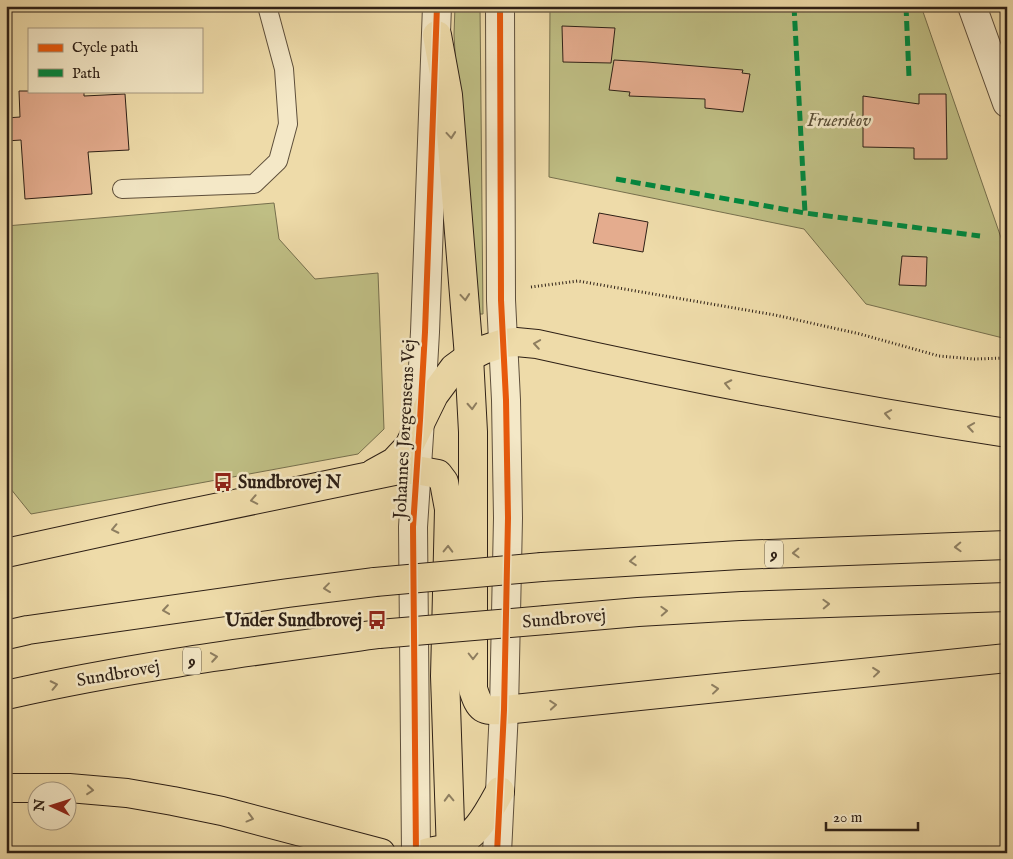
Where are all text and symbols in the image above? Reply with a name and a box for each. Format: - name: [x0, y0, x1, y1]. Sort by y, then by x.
- legend: [28, 28, 202, 92]
- text: Cycle path: [72, 38, 138, 57]
- text: Path: [72, 64, 100, 83]
- park label: Fruerskov: [807, 110, 871, 133]
- one-way arrow: [445, 131, 456, 139]
- one-way arrow: [459, 293, 470, 301]
- street label: Johannes Jørgensens Vej: [389, 339, 422, 522]
- one-way arrow: [533, 340, 541, 350]
- one-way arrow: [724, 379, 732, 390]
- one-way arrow: [466, 402, 477, 410]
- one-way arrow: [883, 409, 892, 419]
- one-way arrow: [967, 423, 976, 433]
- bus stop icon: Sundbrovej N: [212, 471, 234, 493]
- place label: Sundbrovej N: [238, 472, 342, 495]
- one-way arrow: [250, 494, 259, 505]
- one-way arrow: [110, 523, 119, 534]
- road number: 9: [765, 540, 783, 568]
- one-way arrow: [954, 542, 962, 552]
- one-way arrow: [443, 544, 453, 552]
- one-way arrow: [791, 547, 799, 558]
- one-way arrow: [629, 555, 637, 566]
- one-way arrow: [322, 582, 330, 593]
- one-way arrow: [823, 598, 831, 609]
- one-way arrow: [161, 604, 169, 615]
- street label: Sundbrovej: [521, 604, 607, 635]
- one-way arrow: [660, 605, 668, 616]
- bus stop icon: Under Sundbrovej: [366, 609, 388, 631]
- place label: Under Sundbrovej: [224, 610, 362, 633]
- road number: 9: [183, 648, 201, 674]
- one-way arrow: [210, 652, 218, 663]
- one-way arrow: [468, 652, 478, 660]
- street label: Sundbrovej: [75, 656, 162, 693]
- one-way arrow: [872, 667, 880, 678]
- one-way arrow: [50, 680, 58, 691]
- one-way arrow: [711, 684, 719, 695]
- one-way arrow: [549, 700, 557, 711]
- north arrow: [28, 782, 78, 832]
- one-way arrow: [86, 784, 94, 795]
- one-way arrow: [444, 794, 454, 802]
- text: N: [31, 798, 49, 813]
- scale bar: [826, 799, 918, 831]
- text: 20 m: [833, 808, 863, 827]
- one-way arrow: [245, 812, 254, 823]

